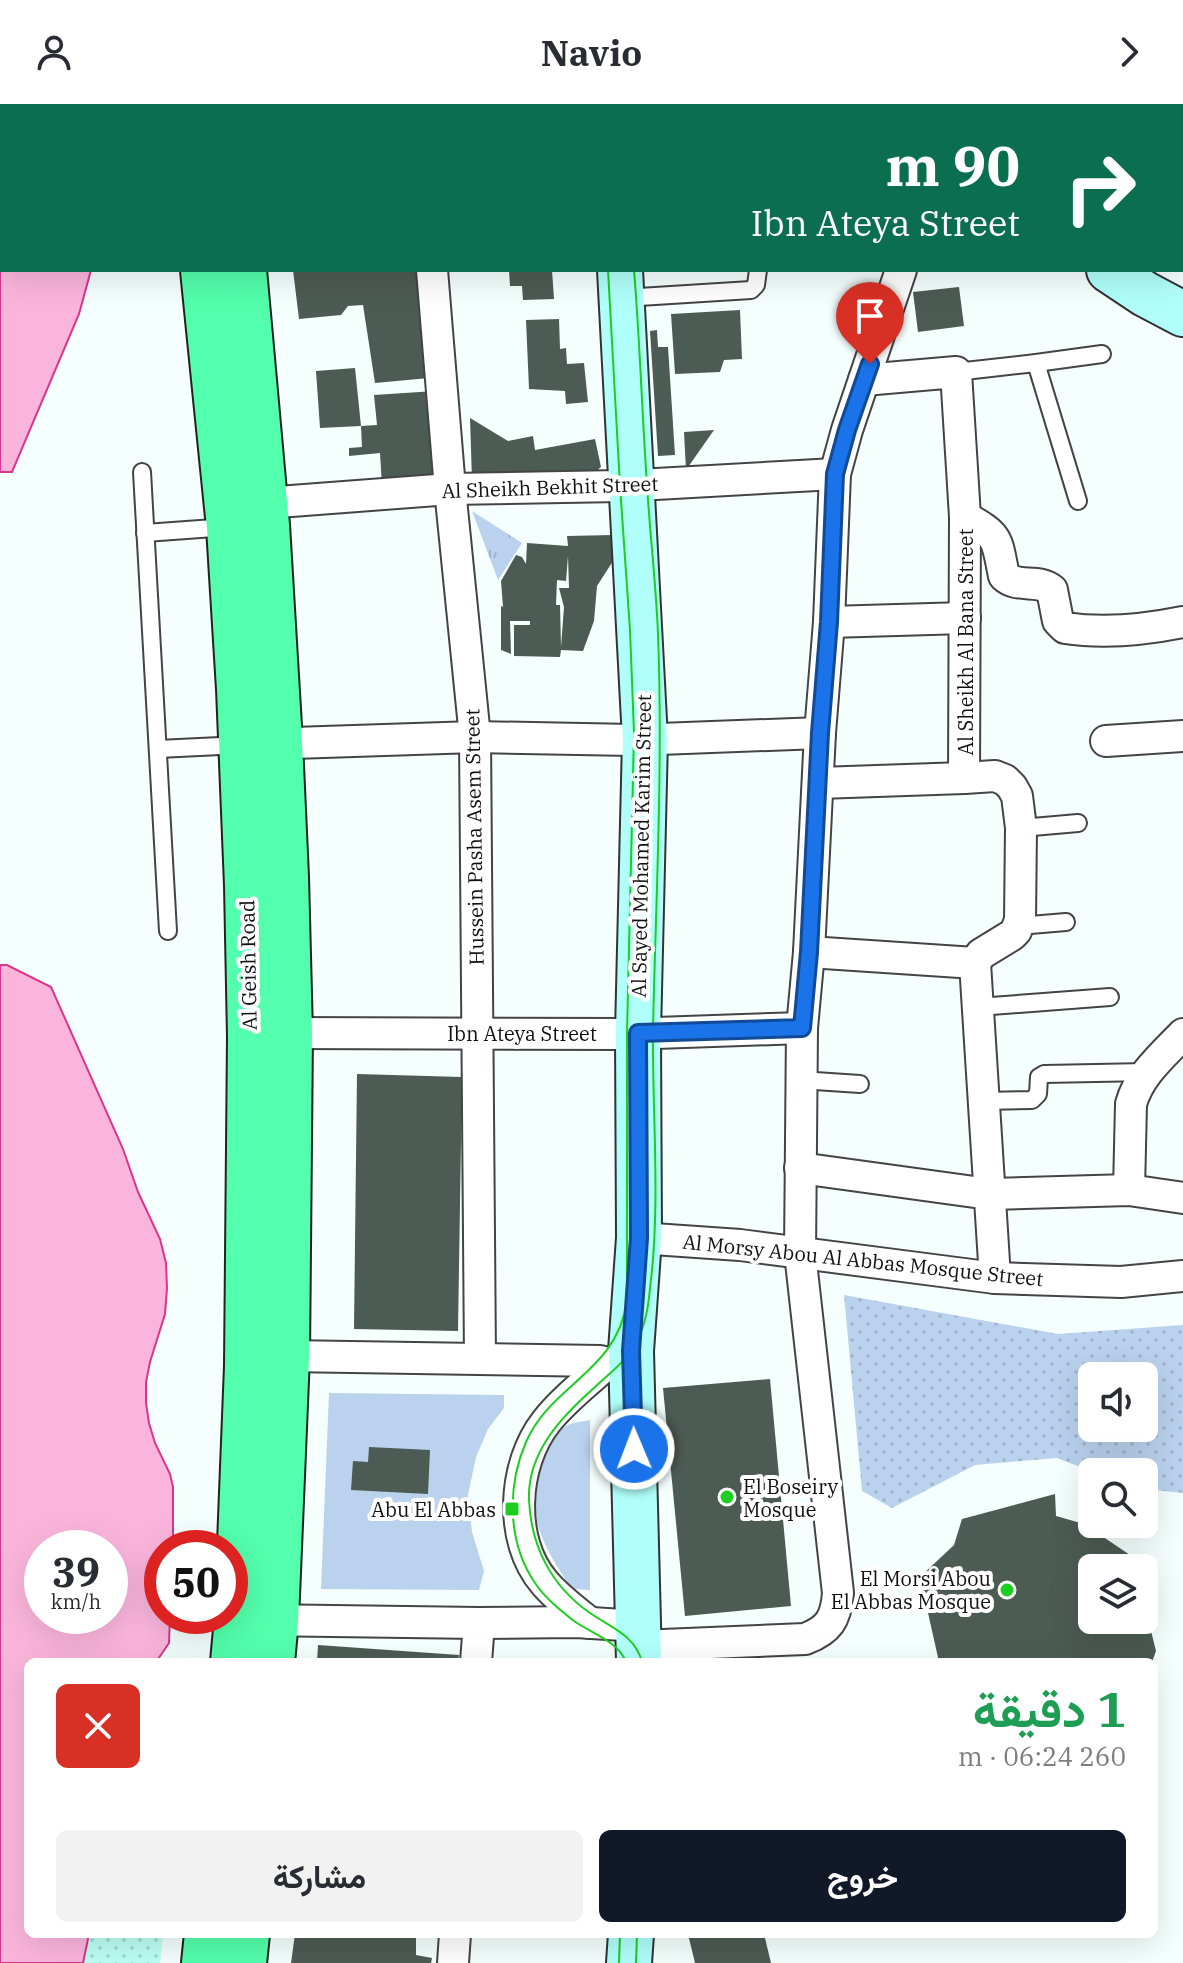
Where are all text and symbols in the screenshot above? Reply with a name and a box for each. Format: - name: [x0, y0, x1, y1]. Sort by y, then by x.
- text: Navio: [541, 29, 642, 76]
- icon: person: [32, 30, 76, 74]
- icon: forward: [1107, 30, 1151, 74]
- text: 90 m: [885, 129, 1020, 201]
- icon: right: [1048, 136, 1152, 240]
- text: Ibn Ateya Street: [751, 199, 1020, 246]
- pin: [836, 282, 904, 364]
- icon: arrive: [848, 294, 892, 338]
- street label: Al Sheikh Bekhit Street: [441, 470, 659, 504]
- street label: Al Sheikh Al Bana Street: [952, 528, 979, 756]
- street label: Al Sayed Mohamed Karim Street: [625, 694, 657, 998]
- street label: Hussein Pasha Asem Street: [458, 708, 490, 966]
- street label: Al Geish Road: [233, 900, 263, 1030]
- street label: Ibn Ateya Street: [447, 1020, 597, 1047]
- street label: Al Morsy Abou Al Abbas Mosque Street: [681, 1228, 1045, 1292]
- map controls: [1078, 1362, 1158, 1634]
- button: sound: [1078, 1362, 1158, 1442]
- position arrow: [592, 1407, 676, 1491]
- button: search: [1078, 1458, 1158, 1538]
- place label: El Boseiry Mosque: [743, 1473, 838, 1523]
- marker: El Boseiry Mosque: [718, 1488, 736, 1506]
- place label: Abu El Abbas: [371, 1496, 496, 1523]
- marker: Abu El Abbas: [503, 1500, 521, 1518]
- speed limit sign: 50: [144, 1530, 248, 1634]
- text: 39: [52, 1546, 100, 1598]
- button: layers: [1078, 1554, 1158, 1634]
- place label: El Morsi Abou El Abbas Mosque: [831, 1565, 991, 1615]
- marker: El Morsi Abou El Abbas Mosque: [998, 1581, 1016, 1599]
- text: km/h: [51, 1588, 101, 1615]
- text: 1 دقيقة: [973, 1678, 1126, 1740]
- button: close: [56, 1684, 140, 1768]
- text: 260 m · 06:24: [958, 1739, 1126, 1773]
- button: مشاركة: [56, 1830, 583, 1922]
- button: خروج: [599, 1830, 1126, 1922]

